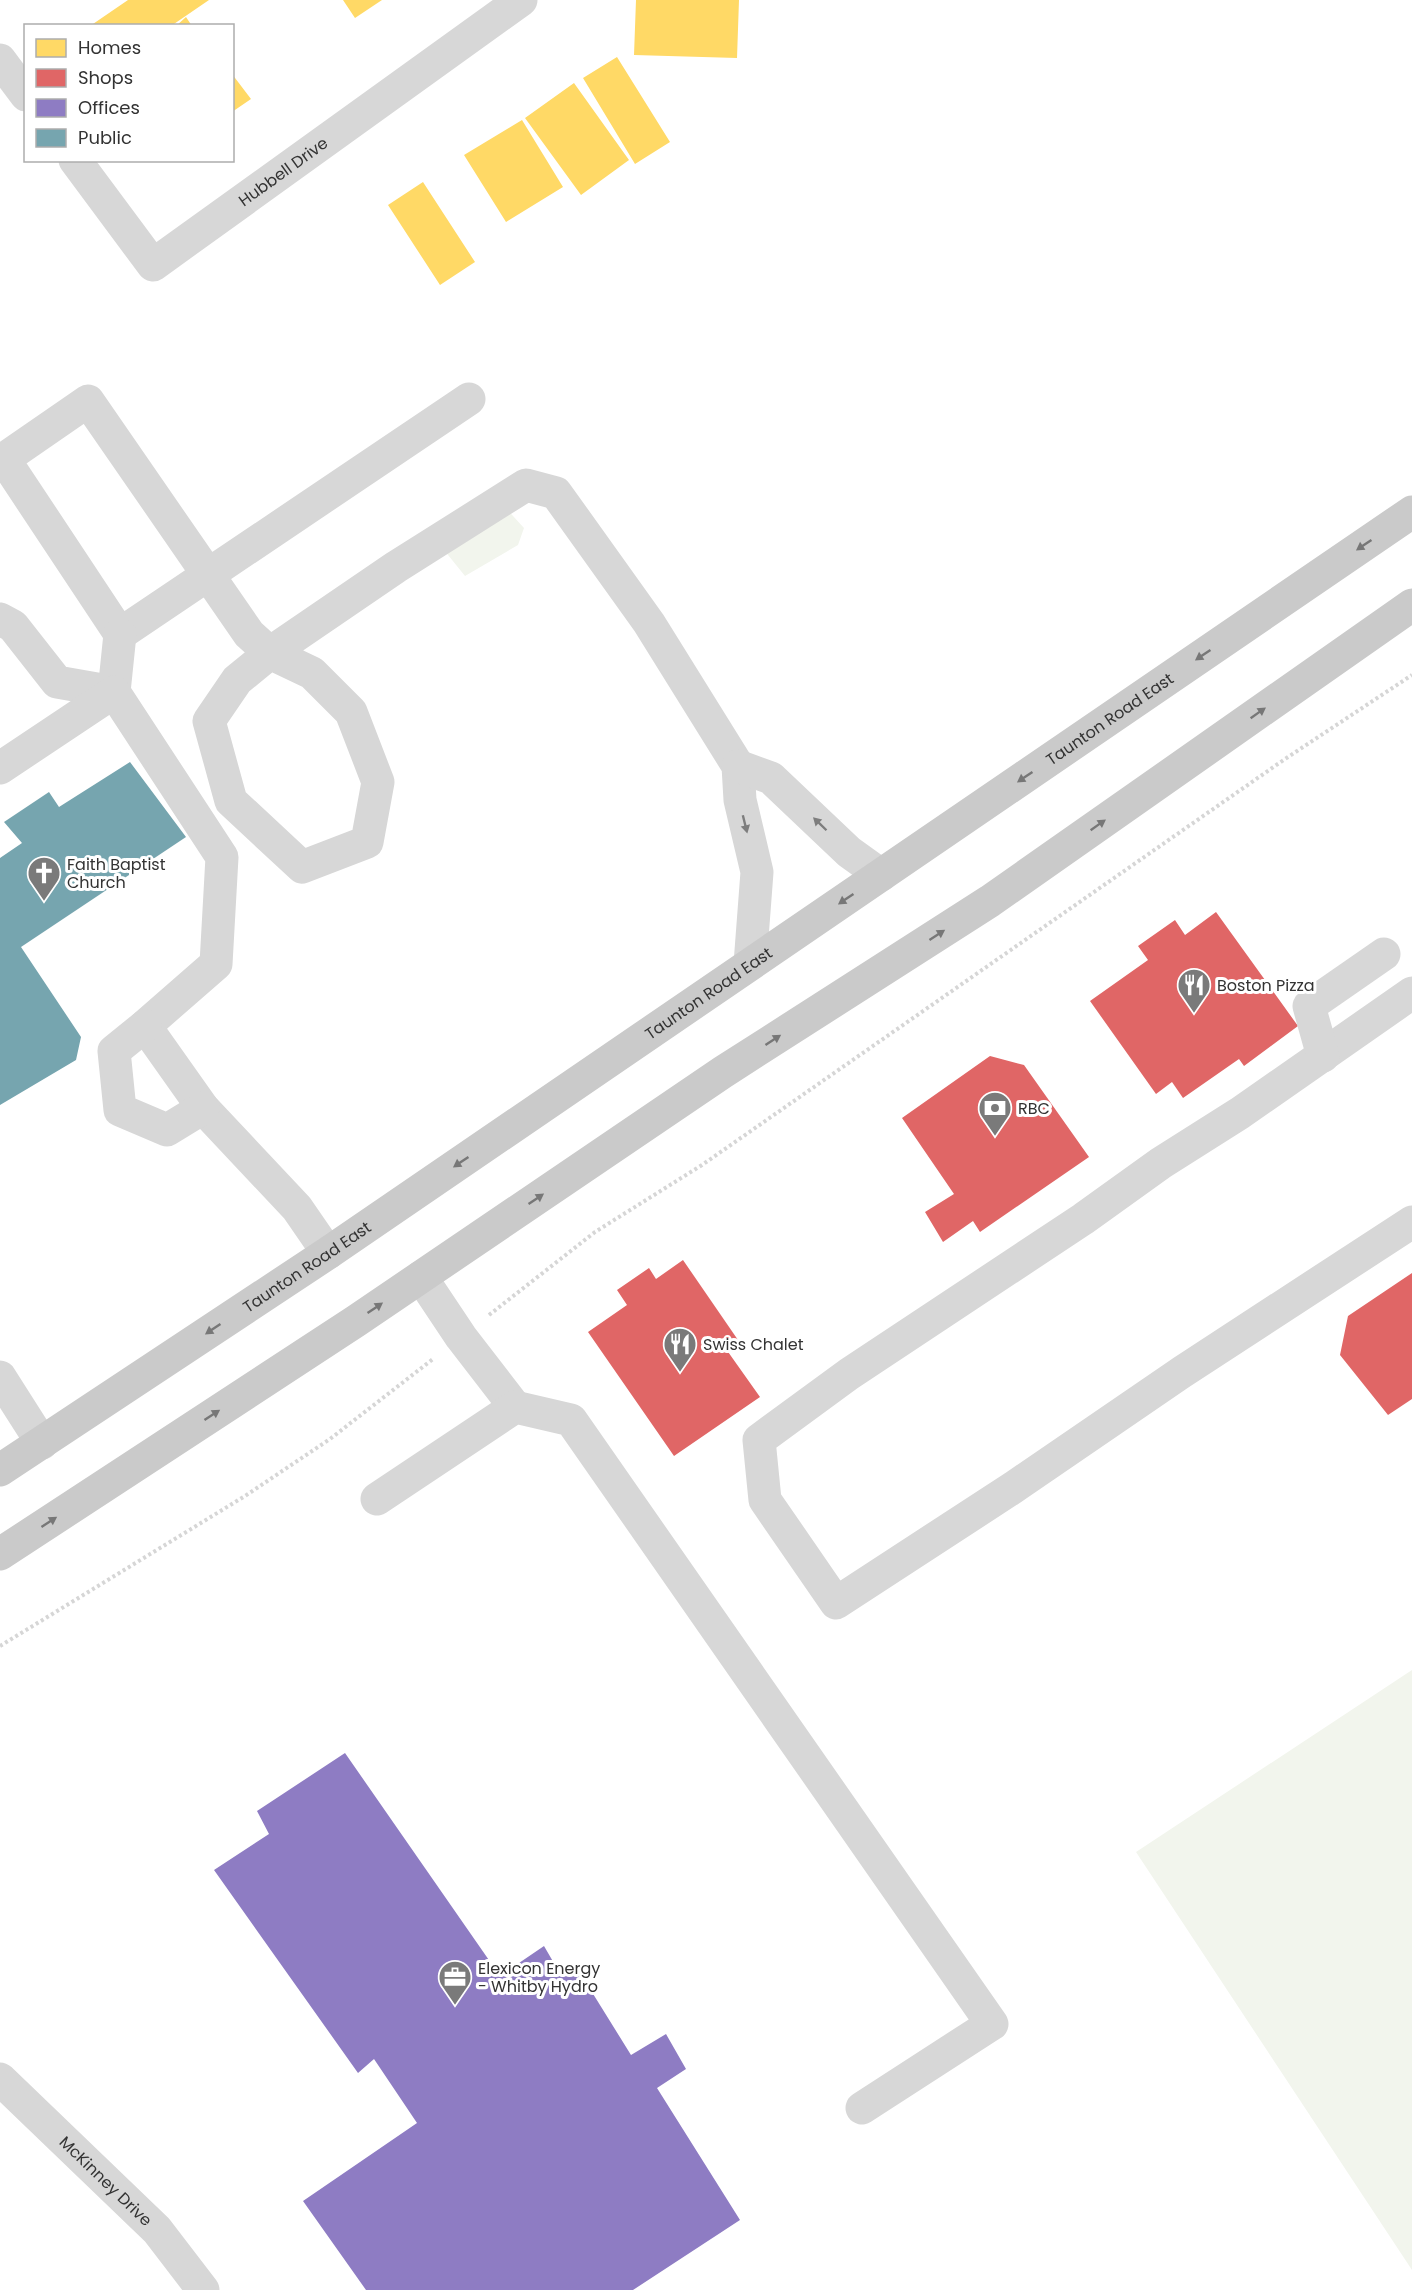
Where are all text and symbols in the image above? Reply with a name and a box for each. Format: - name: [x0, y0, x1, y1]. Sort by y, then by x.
- legend: [24, 24, 234, 162]
- text: Homes: [78, 35, 141, 60]
- text: Shops: [78, 65, 133, 90]
- text: Offices: [78, 95, 140, 120]
- text: Public: [78, 125, 132, 150]
- street label: Hubbell Drive: [234, 131, 332, 211]
- one-way arrow: [1356, 539, 1372, 551]
- one-way arrow: [1195, 649, 1211, 661]
- street label: Taunton Road East: [1041, 667, 1178, 770]
- one-way arrow: [1249, 707, 1265, 719]
- one-way arrow: [1017, 771, 1033, 783]
- one-way arrow: [741, 815, 751, 833]
- one-way arrow: [813, 818, 827, 832]
- one-way arrow: [1090, 820, 1106, 831]
- place label: Faith Baptist Church: [67, 853, 166, 894]
- church icon: Faith Baptist Church: [26, 855, 62, 902]
- one-way arrow: [839, 893, 855, 905]
- one-way arrow: [929, 929, 945, 940]
- street label: Taunton Road East: [640, 941, 777, 1045]
- restaurant icon: Boston Pizza: [1176, 967, 1212, 1014]
- place label: Boston Pizza: [1217, 974, 1315, 997]
- one-way arrow: [764, 1034, 780, 1046]
- bank icon: RBC: [977, 1090, 1013, 1137]
- place label: RBC: [1018, 1097, 1050, 1120]
- one-way arrow: [453, 1156, 469, 1167]
- one-way arrow: [528, 1193, 545, 1204]
- street label: Taunton Road East: [238, 1215, 376, 1318]
- one-way arrow: [367, 1303, 383, 1314]
- one-way arrow: [206, 1323, 222, 1335]
- restaurant icon: Swiss Chalet: [662, 1326, 698, 1373]
- place label: Swiss Chalet: [703, 1333, 804, 1356]
- one-way arrow: [204, 1410, 220, 1421]
- one-way arrow: [41, 1517, 57, 1528]
- place label: Elexicon Energy - Whitby Hydro: [478, 1957, 600, 1998]
- office icon: Elexicon Energy - Whitby Hydro: [437, 1959, 473, 2006]
- street label: McKinney Drive: [54, 2131, 158, 2231]

